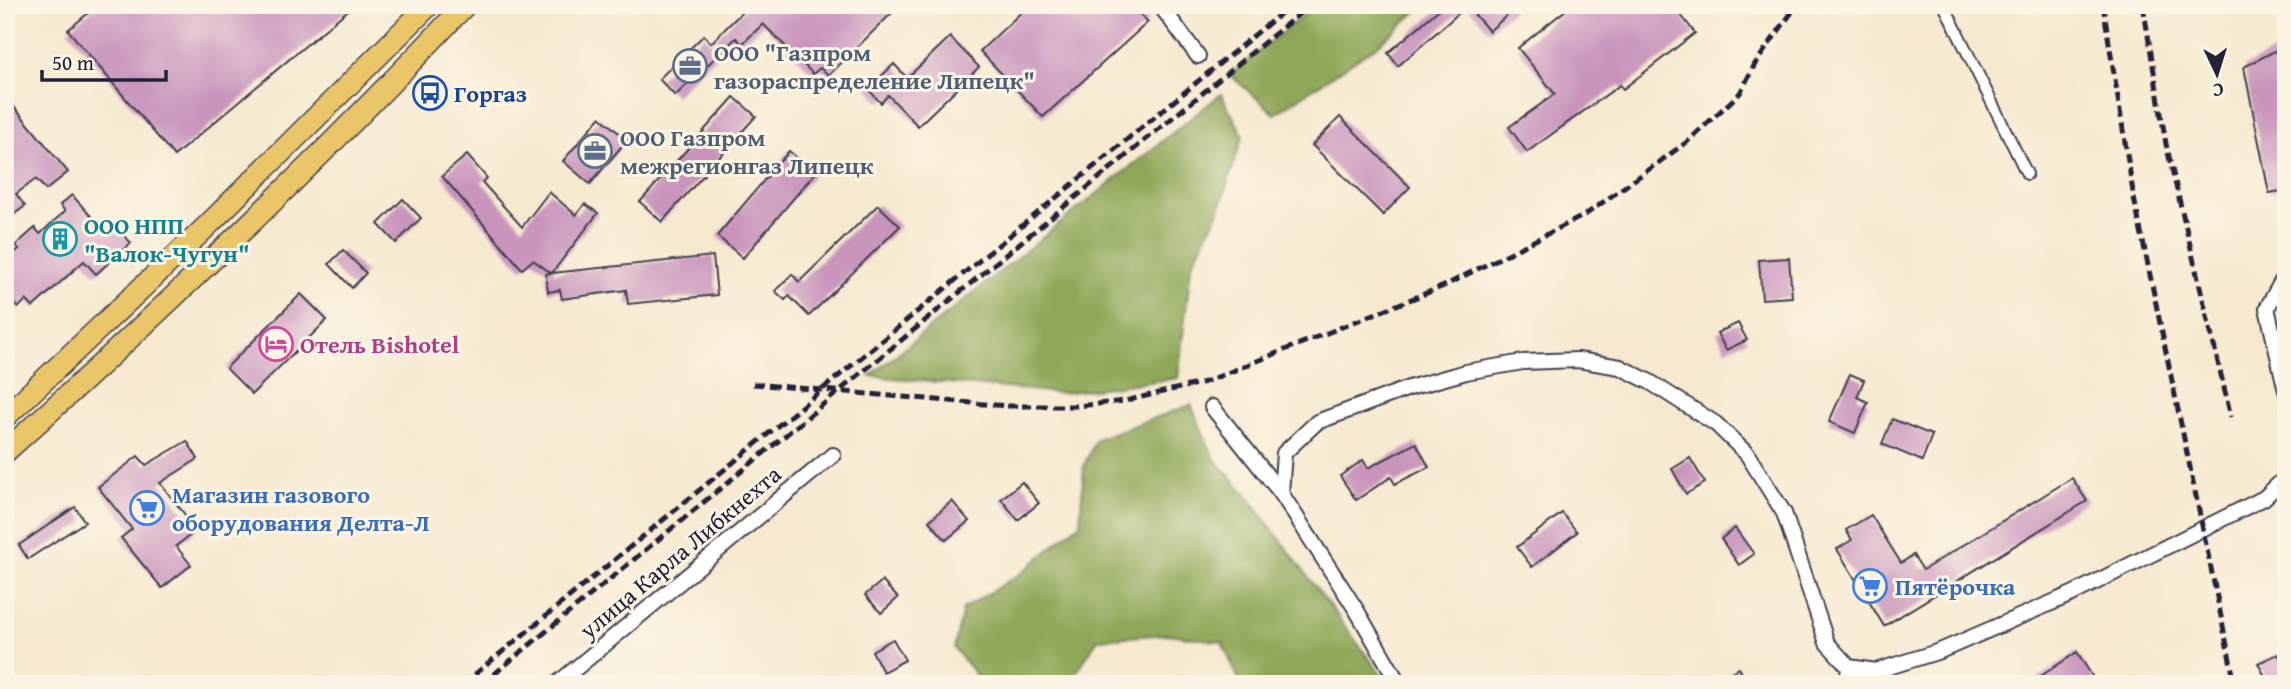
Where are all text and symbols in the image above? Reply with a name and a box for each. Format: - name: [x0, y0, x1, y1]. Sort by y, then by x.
- place label: ООО "Газпром газораспределение Липецк": [714, 35, 1035, 98]
- scale bar: [42, 38, 166, 82]
- north arrow: [2182, 38, 2252, 108]
- text: 50 m: [52, 47, 94, 78]
- office icon: ООО "Газпром газораспределение Липецк": [671, 47, 709, 85]
- bus stop icon: Горгаз: [411, 74, 449, 112]
- place label: Горгаз: [454, 76, 527, 111]
- text: С: [2212, 77, 2225, 105]
- place label: ООО Газпром межрегионгаз Липецк: [620, 120, 874, 183]
- office icon: ООО Газпром межрегионгаз Липецк: [576, 132, 614, 170]
- place label: ООО НПП "Валок-Чугун": [84, 208, 250, 271]
- building icon: ООО НПП "Валок-Чугун": [41, 220, 79, 258]
- hotel icon: Отель Bishotel: [257, 325, 295, 363]
- place label: Отель Bishotel: [300, 327, 460, 362]
- street label: улица Карла Либкнехта: [571, 457, 789, 648]
- place label: Магазин газового оборудования Делта-Л: [172, 477, 430, 540]
- supermarket icon: Магазин газового оборудования Делта-Л: [128, 489, 166, 527]
- supermarket icon: Пятёрочка: [1851, 567, 1889, 605]
- place label: Пятёрочка: [1895, 569, 2016, 604]

